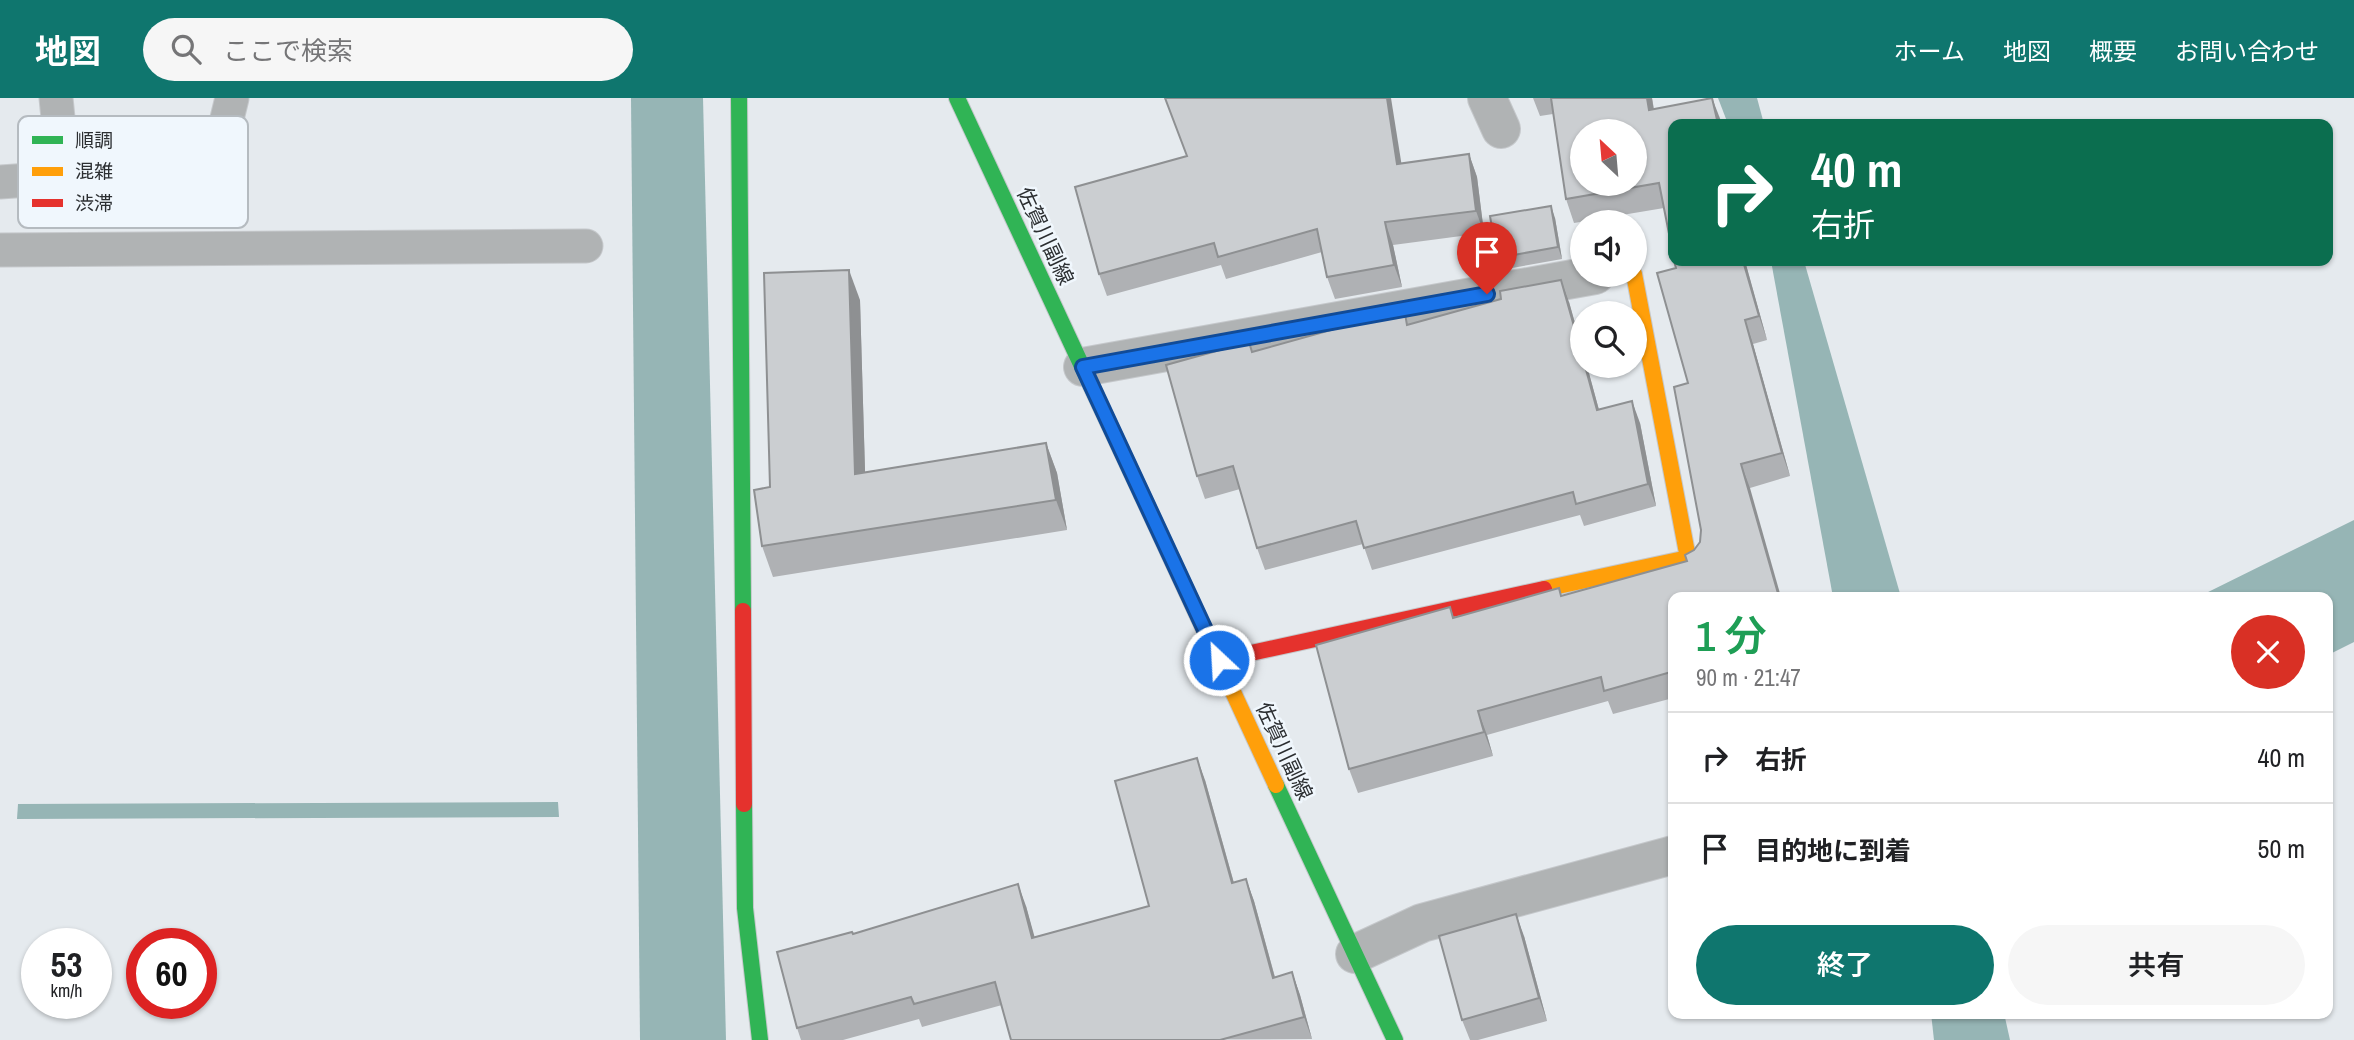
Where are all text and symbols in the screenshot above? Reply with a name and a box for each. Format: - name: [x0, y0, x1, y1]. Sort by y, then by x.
- search box: [143, 18, 633, 81]
- text: 地図: [35, 29, 101, 73]
- icon: search: [167, 30, 205, 68]
- text: ここで検索: [223, 33, 353, 68]
- text: ホーム: [1894, 35, 1965, 67]
- text: 地図: [2003, 35, 2051, 67]
- text: 概要: [2089, 35, 2137, 67]
- text: お問い合わせ: [2175, 35, 2319, 67]
- legend: [18, 116, 248, 228]
- north arrow: [1570, 119, 1647, 196]
- map controls: [1570, 119, 1647, 378]
- text: 順調: [75, 127, 113, 153]
- text: 40 m: [1811, 136, 1903, 202]
- icon: right: [1696, 147, 1787, 238]
- text: 混雑: [75, 158, 113, 184]
- street label: 佐賀川副線: [1010, 182, 1081, 289]
- text: 渋滞: [75, 190, 113, 216]
- text: 右折: [1811, 203, 1875, 246]
- button: sound: [1570, 210, 1647, 287]
- pin: [1457, 222, 1517, 294]
- icon: arrive: [1468, 233, 1506, 271]
- button: search: [1570, 301, 1647, 378]
- text: 1 分: [1696, 608, 1767, 664]
- button: close: [2231, 615, 2305, 689]
- position arrow: [1182, 623, 1256, 697]
- text: 90 m · 21:47: [1696, 662, 1801, 693]
- street label: 佐賀川副線: [1249, 697, 1320, 804]
- icon: right: [1696, 739, 1734, 777]
- text: 40 m: [2258, 740, 2305, 775]
- text: 右折: [1755, 742, 1807, 777]
- icon: arrive: [1696, 830, 1734, 868]
- text: 50 m: [2258, 831, 2305, 866]
- text: 目的地に到着: [1755, 833, 1911, 868]
- button: 終了: [1696, 925, 1994, 1005]
- button: 共有: [2008, 925, 2305, 1005]
- speed limit sign: 60: [126, 928, 217, 1019]
- text: 53: [51, 941, 82, 988]
- text: km/h: [51, 978, 83, 1003]

